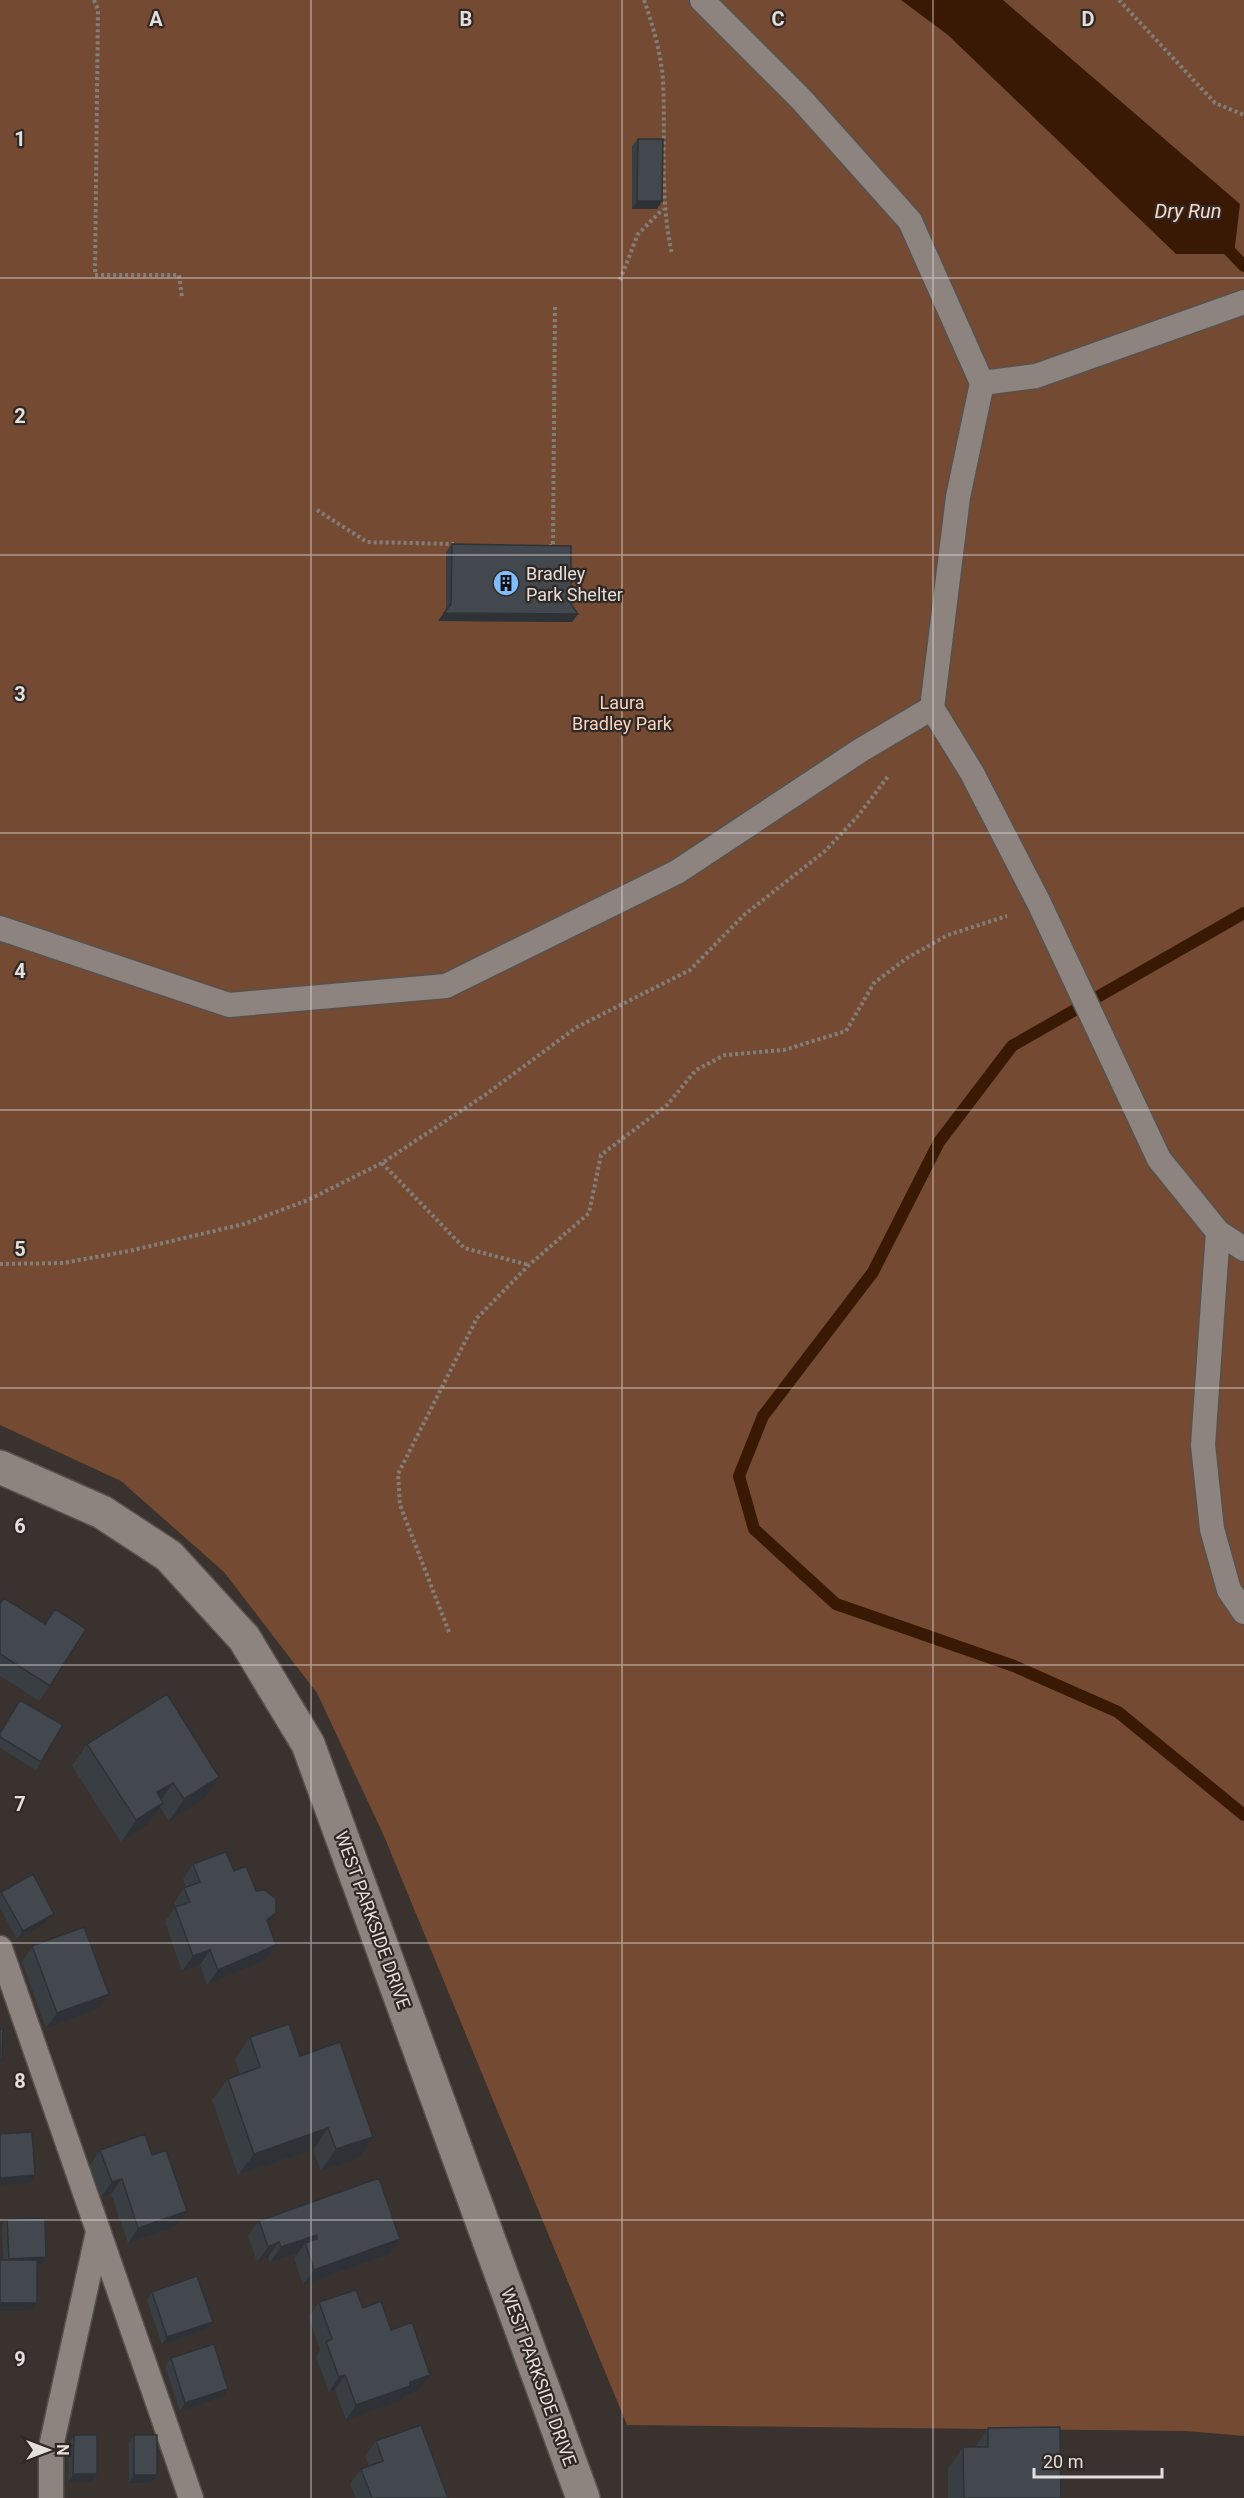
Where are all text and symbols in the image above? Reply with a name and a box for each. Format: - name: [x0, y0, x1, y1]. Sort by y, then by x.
- text: A: [149, 7, 163, 31]
- text: B: [460, 7, 472, 31]
- text: C: [771, 7, 785, 31]
- text: D: [1082, 7, 1095, 31]
- text: 1: [14, 127, 26, 151]
- water label: Dry Run: [1155, 199, 1221, 223]
- text: 2: [14, 404, 26, 428]
- place label: Bradley Park Shelter: [526, 563, 623, 605]
- building icon: Bradley Park Shelter: [491, 568, 521, 598]
- text: 3: [14, 682, 26, 706]
- park label: Laura Bradley Park: [572, 692, 673, 734]
- text: 4: [14, 959, 26, 983]
- text: 5: [14, 1237, 26, 1261]
- text: 6: [14, 1514, 26, 1538]
- text: 7: [14, 1792, 26, 1816]
- street label: WEST PARKSIDE DRIVE: [331, 1828, 415, 2012]
- text: 8: [14, 2069, 26, 2093]
- street label: WEST PARKSIDE DRIVE: [497, 2285, 581, 2469]
- text: 9: [14, 2347, 26, 2371]
- north arrow: [18, 2420, 78, 2480]
- scale bar: [1034, 2441, 1162, 2479]
- text: N: [53, 2444, 72, 2456]
- text: 20 m: [1043, 2451, 1083, 2472]

